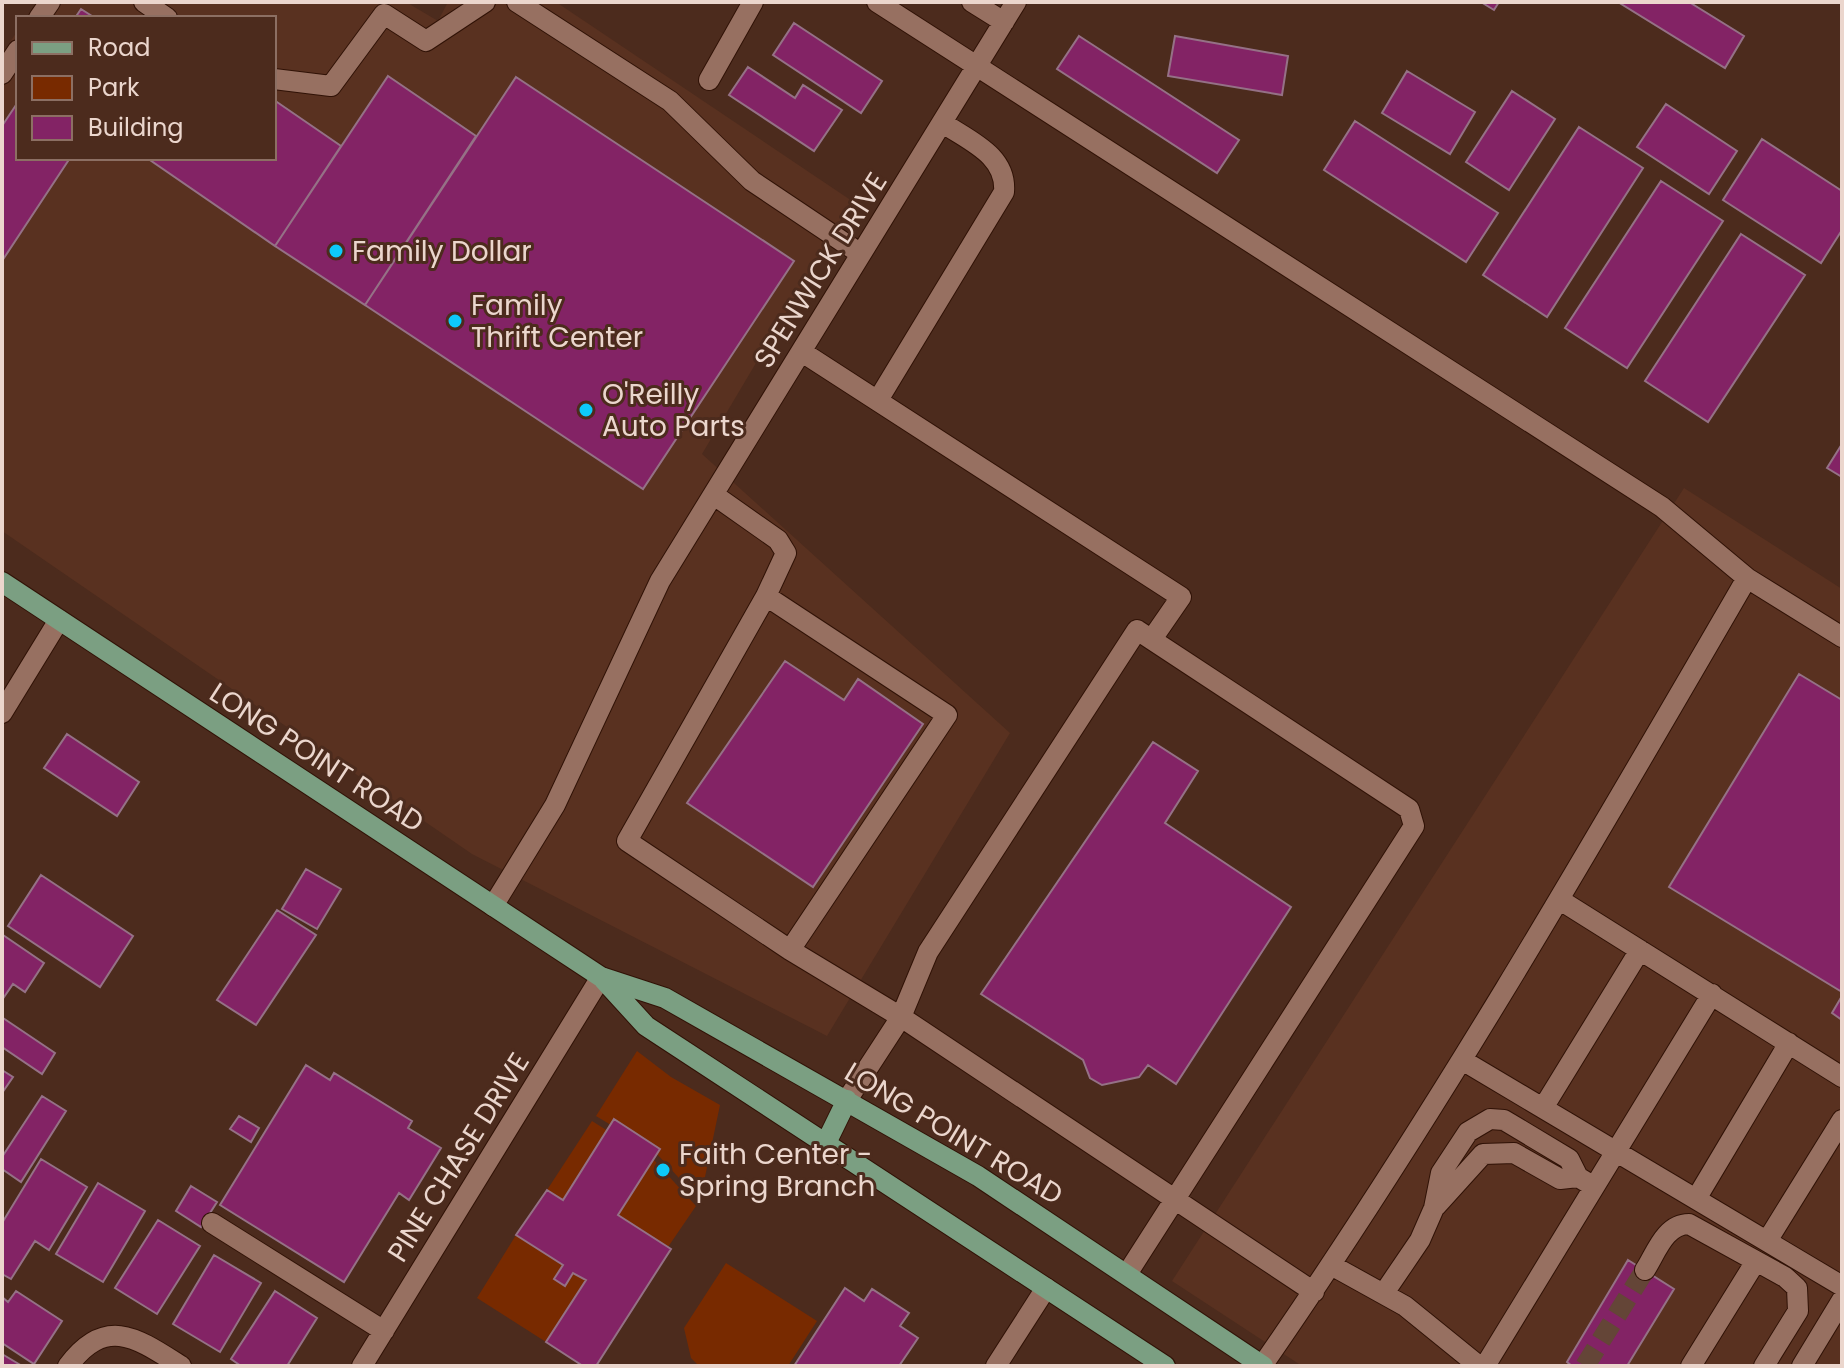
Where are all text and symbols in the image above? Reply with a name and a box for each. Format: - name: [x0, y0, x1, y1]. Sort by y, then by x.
- legend: [16, 16, 276, 160]
- text: Road: [88, 31, 150, 64]
- text: Park: [88, 71, 140, 104]
- text: Building: [88, 111, 184, 144]
- street label: SPENWICK DRIVE: [745, 165, 896, 375]
- place label: Family Dollar: [352, 232, 532, 271]
- marker: Family Dollar: [327, 242, 345, 260]
- place label: Family Thrift Center: [471, 286, 643, 357]
- marker: Family Thrift Center: [446, 312, 464, 330]
- place label: O'Reilly Auto Parts: [602, 375, 745, 446]
- marker: O'Reilly Auto Parts: [577, 401, 595, 419]
- street label: LONG POINT ROAD: [202, 673, 431, 841]
- street label: PINE CHASE DRIVE: [378, 1045, 538, 1269]
- street label: LONG POINT ROAD: [837, 1053, 1070, 1214]
- place label: Faith Center - Spring Branch: [679, 1135, 875, 1206]
- marker: Faith Center - Spring Branch: [654, 1161, 672, 1179]

